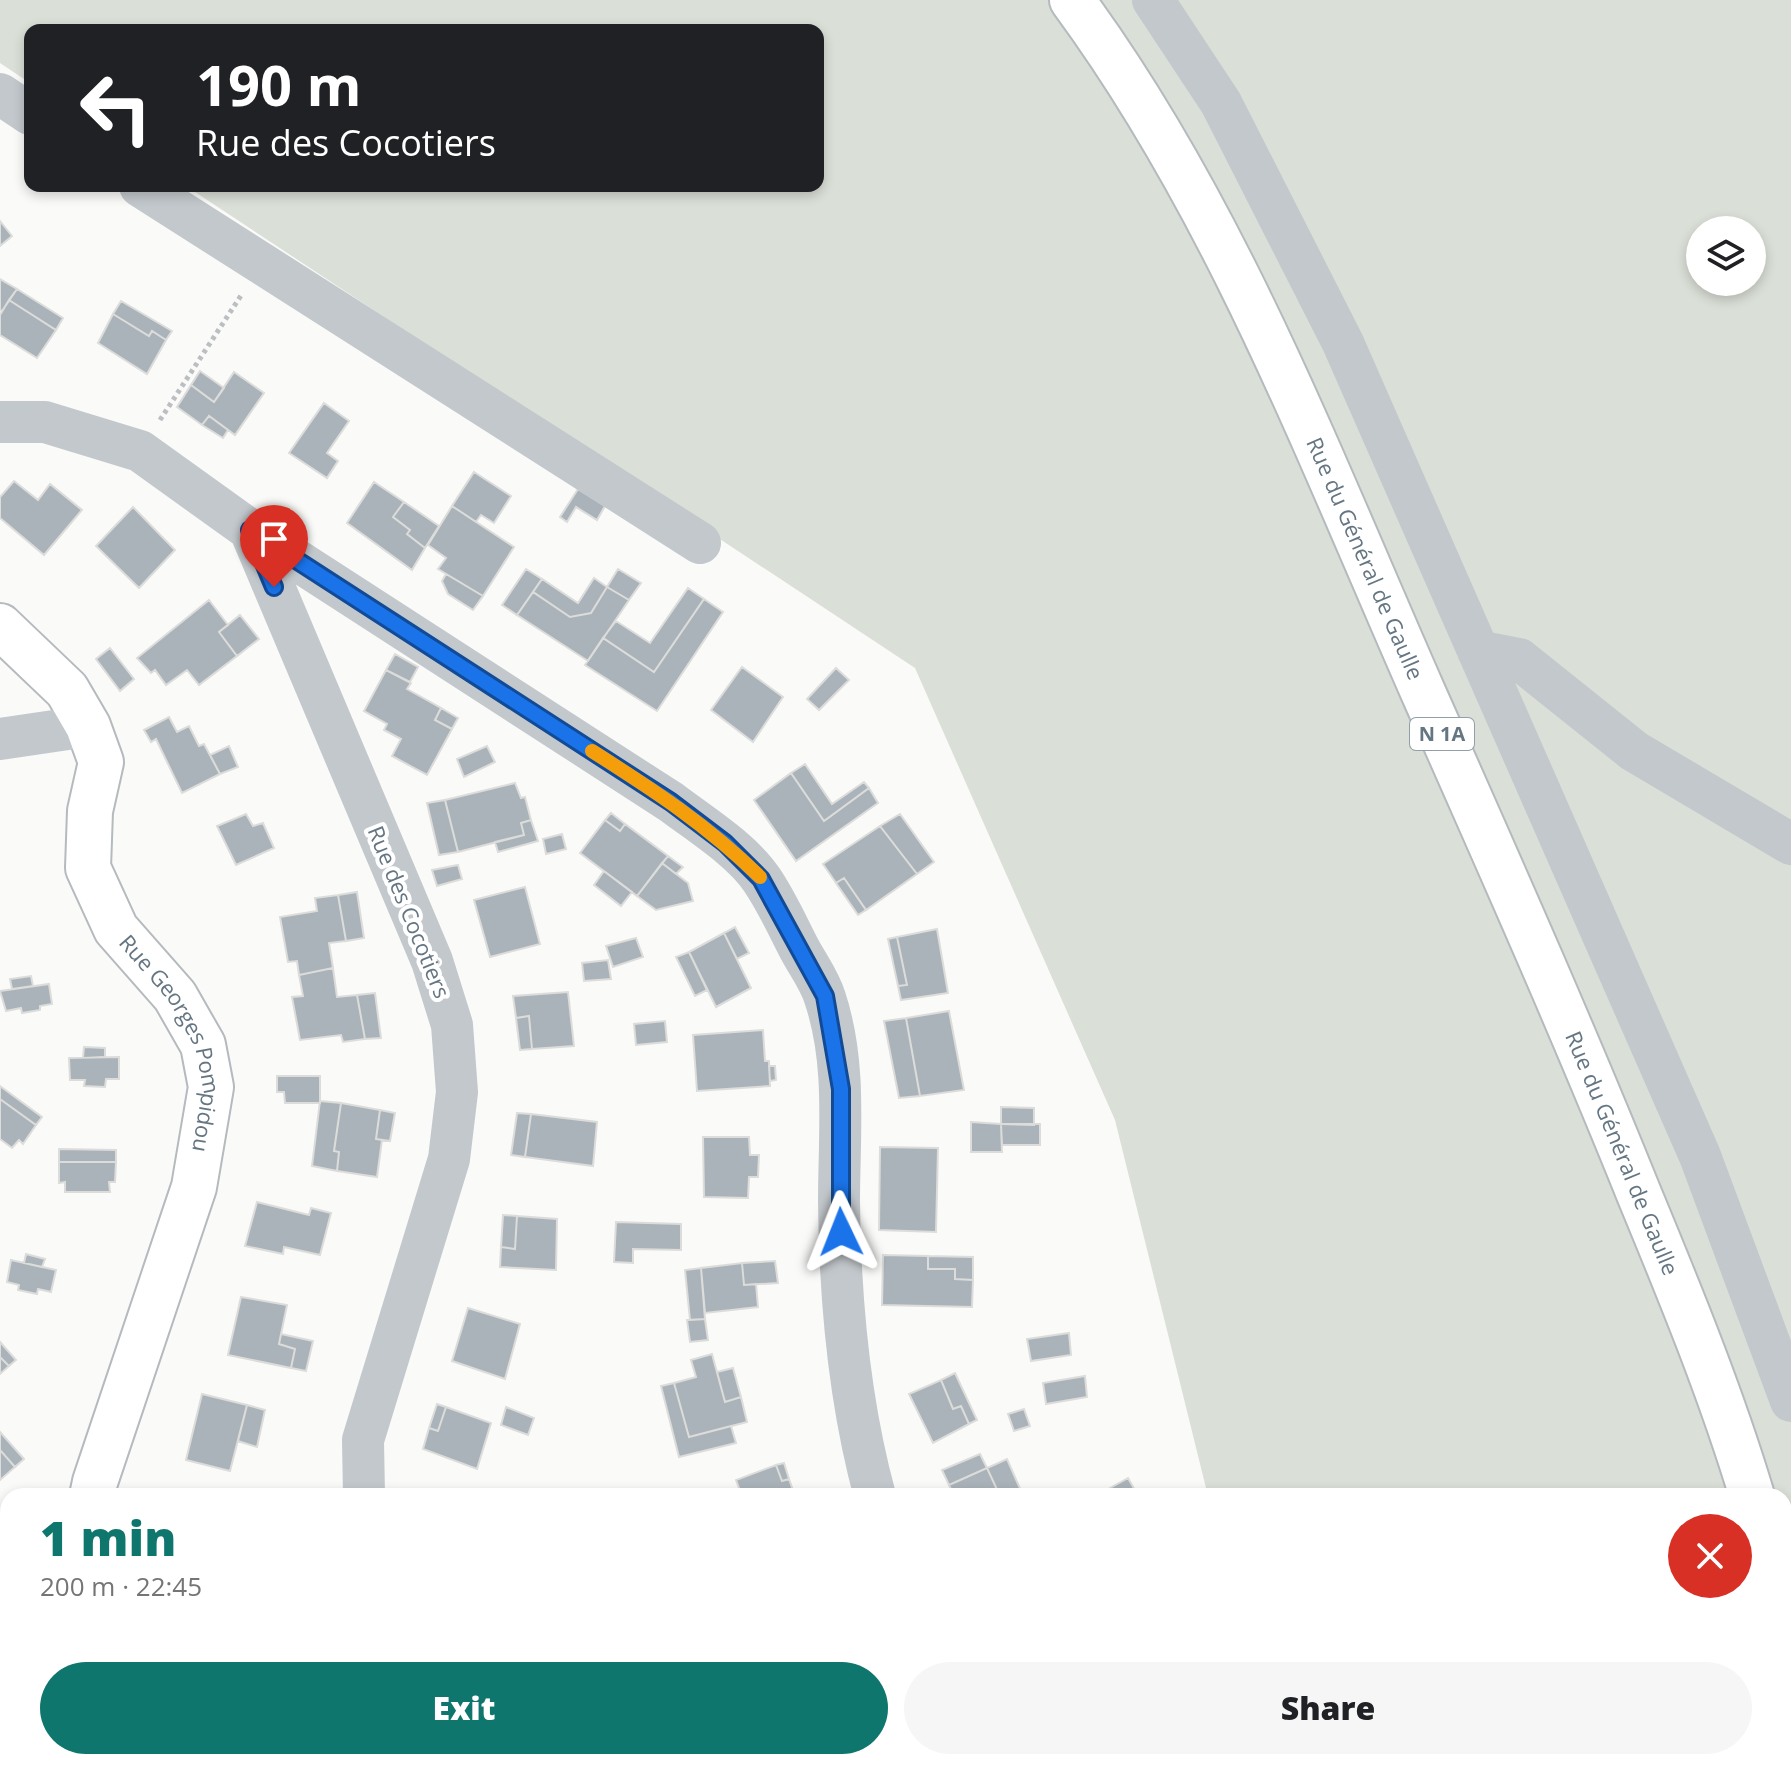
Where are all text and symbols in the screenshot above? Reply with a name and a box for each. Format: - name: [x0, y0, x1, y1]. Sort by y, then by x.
- text: 190 m: [196, 46, 362, 122]
- icon: left: [64, 56, 168, 160]
- text: Rue des Cocotiers: [196, 118, 496, 167]
- map controls: [1686, 216, 1766, 296]
- button: layers: [1686, 216, 1766, 296]
- street label: Rue du Général de Gaulle: [1300, 432, 1432, 684]
- pin: [240, 505, 308, 587]
- icon: arrive: [252, 517, 296, 561]
- road number: N 1A: [1410, 718, 1474, 750]
- street label: Rue des Cocotiers: [362, 821, 458, 1002]
- street label: Rue Georges Pompidou: [113, 927, 228, 1154]
- street label: Rue du Général de Gaulle: [1559, 1026, 1687, 1279]
- position arrow: [799, 1190, 883, 1274]
- text: 1 min: [40, 1505, 176, 1570]
- button: close: [1668, 1514, 1752, 1598]
- text: 200 m · 22:45: [40, 1568, 202, 1604]
- button: Exit: [40, 1662, 888, 1754]
- button: Share: [904, 1662, 1752, 1754]

